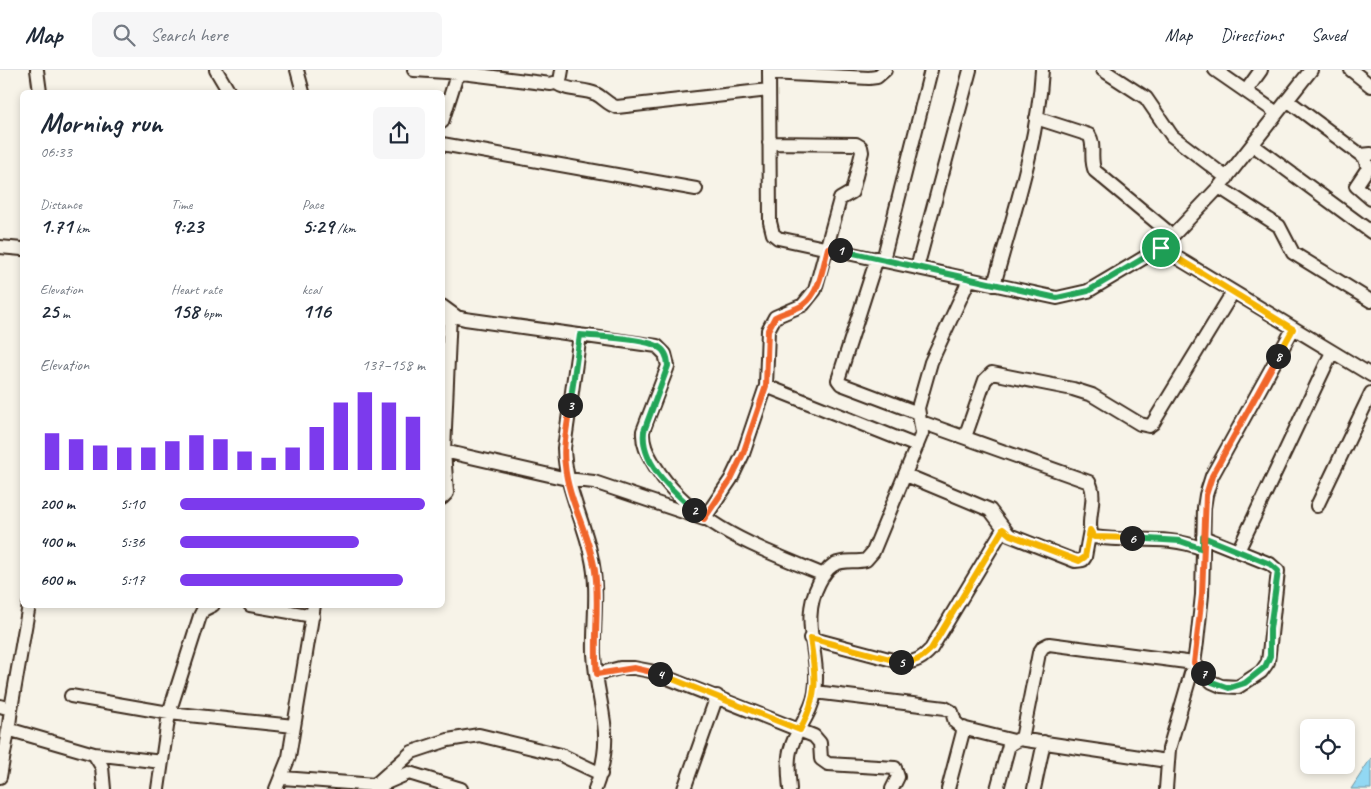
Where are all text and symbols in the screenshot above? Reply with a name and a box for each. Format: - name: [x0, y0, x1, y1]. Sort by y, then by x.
- search box: [92, 12, 442, 57]
- text: Map: [25, 20, 62, 50]
- icon: search: [110, 21, 138, 49]
- text: Search here: [150, 23, 228, 47]
- text: Map: [1165, 24, 1192, 46]
- text: Directions: [1220, 24, 1283, 46]
- text: Saved: [1311, 24, 1346, 46]
- text: Morning run: [40, 105, 162, 140]
- button: share: [373, 107, 425, 159]
- text: 06:33: [40, 142, 72, 162]
- text: Distance: [40, 196, 82, 213]
- text: Time: [171, 196, 192, 213]
- text: Pace: [302, 196, 324, 213]
- text: 1.71: [40, 213, 72, 239]
- text: 9:23: [171, 213, 203, 239]
- text: 5:29: [302, 213, 334, 239]
- text: km: [72, 220, 90, 237]
- text: /km: [334, 220, 356, 237]
- pin: [1140, 227, 1182, 269]
- icon: arrive: [1147, 234, 1175, 262]
- pin: 1: [828, 238, 852, 262]
- text: 1: [837, 242, 844, 259]
- text: Elevation: [40, 281, 83, 298]
- text: Heart rate: [171, 281, 222, 298]
- text: kcal: [302, 281, 321, 298]
- text: 25: [40, 298, 59, 324]
- text: 158: [171, 298, 199, 324]
- text: 116: [302, 298, 331, 324]
- text: m: [59, 305, 70, 322]
- text: bpm: [199, 305, 222, 322]
- pin: 8: [1266, 344, 1290, 368]
- text: 8: [1275, 348, 1282, 365]
- text: Elevation: [40, 355, 89, 375]
- text: 137–158 m: [362, 355, 425, 375]
- pin: 3: [558, 392, 582, 418]
- text: 3: [567, 397, 574, 414]
- text: 200 m: [40, 494, 75, 514]
- text: 5:10: [120, 494, 145, 514]
- pin: 2: [682, 498, 706, 522]
- text: 2: [691, 502, 698, 519]
- pin: 6: [1120, 526, 1144, 550]
- text: 6: [1129, 530, 1136, 547]
- text: 400 m: [40, 532, 75, 552]
- text: 5:36: [120, 532, 145, 552]
- text: 600 m: [40, 570, 75, 590]
- text: 5:17: [120, 570, 145, 590]
- pin: 5: [888, 650, 914, 674]
- text: 5: [898, 654, 905, 671]
- pin: 7: [1190, 660, 1216, 686]
- pin: 4: [648, 662, 672, 686]
- text: 7: [1200, 665, 1207, 682]
- text: 4: [657, 666, 664, 683]
- map controls: [1300, 719, 1355, 774]
- button: locate: [1300, 719, 1355, 774]

